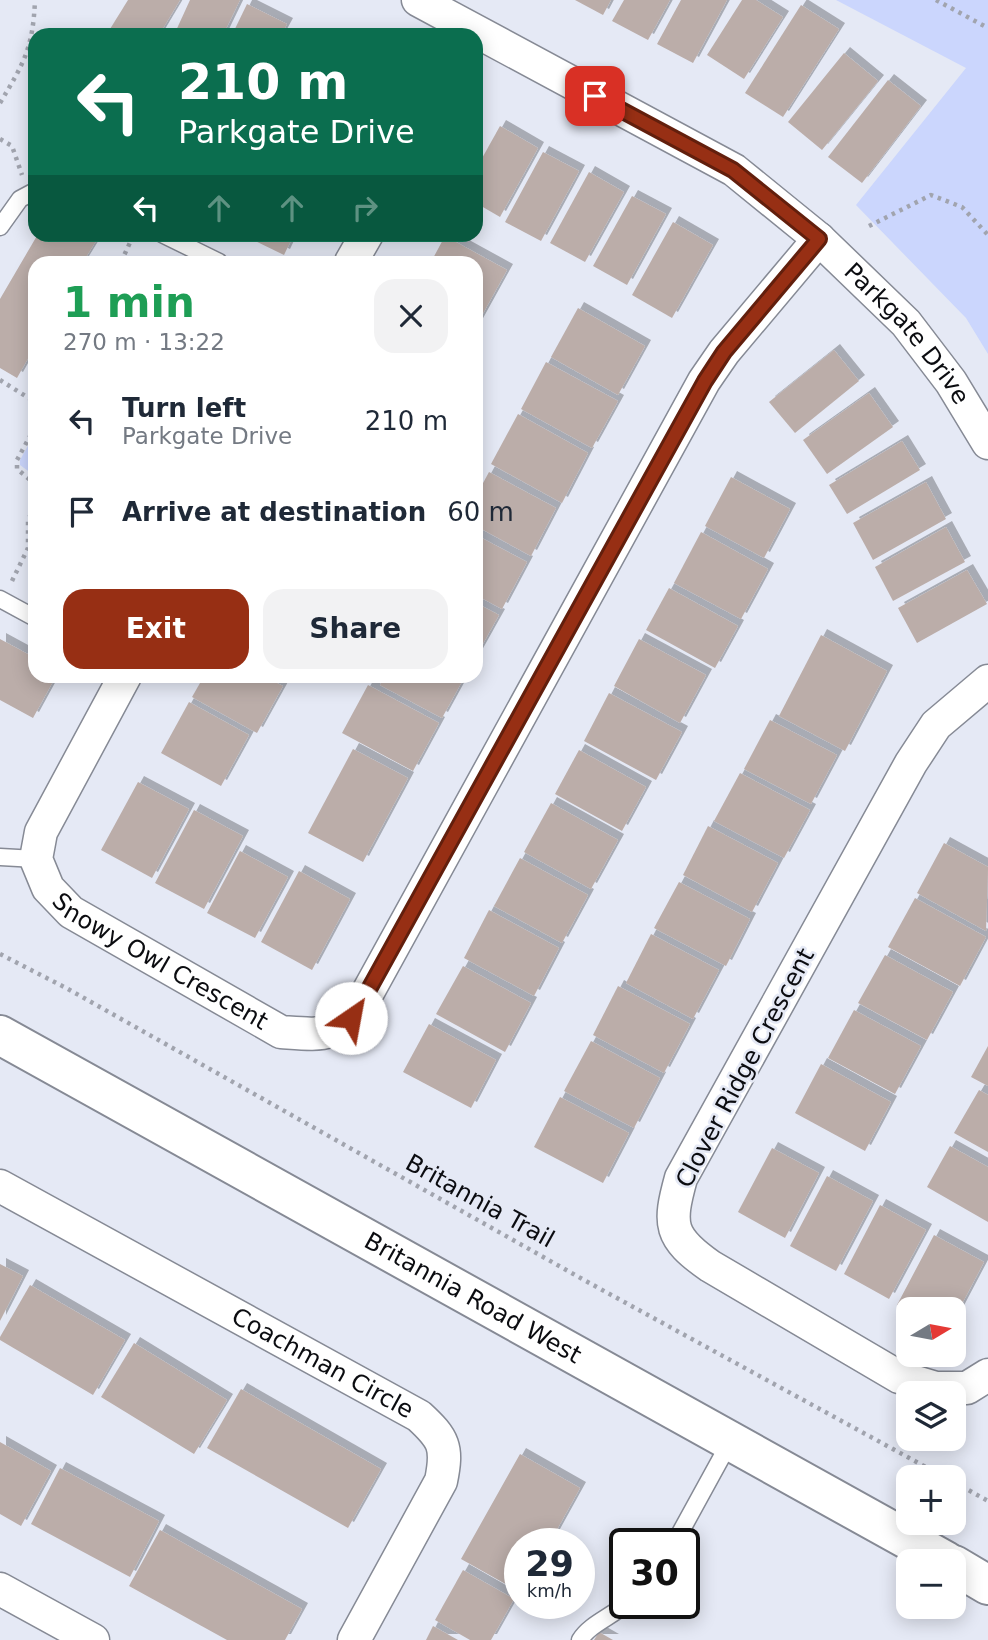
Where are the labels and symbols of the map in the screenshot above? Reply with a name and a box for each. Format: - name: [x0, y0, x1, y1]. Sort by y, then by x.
- pin: [565, 66, 625, 126]
- street label: Parkgate Drive: [839, 257, 975, 409]
- street label: Snowy Owl Crescent: [46, 887, 273, 1036]
- street label: Clover Ridge Crescent: [670, 944, 820, 1192]
- position arrow: [314, 981, 388, 1055]
- street label: Britannia Trail: [401, 1149, 559, 1253]
- street label: Britannia Road West: [360, 1226, 586, 1369]
- north arrow: [896, 1297, 966, 1367]
- street label: Coachman Circle: [227, 1302, 418, 1424]
- speed limit sign: 30: [609, 1528, 700, 1619]

